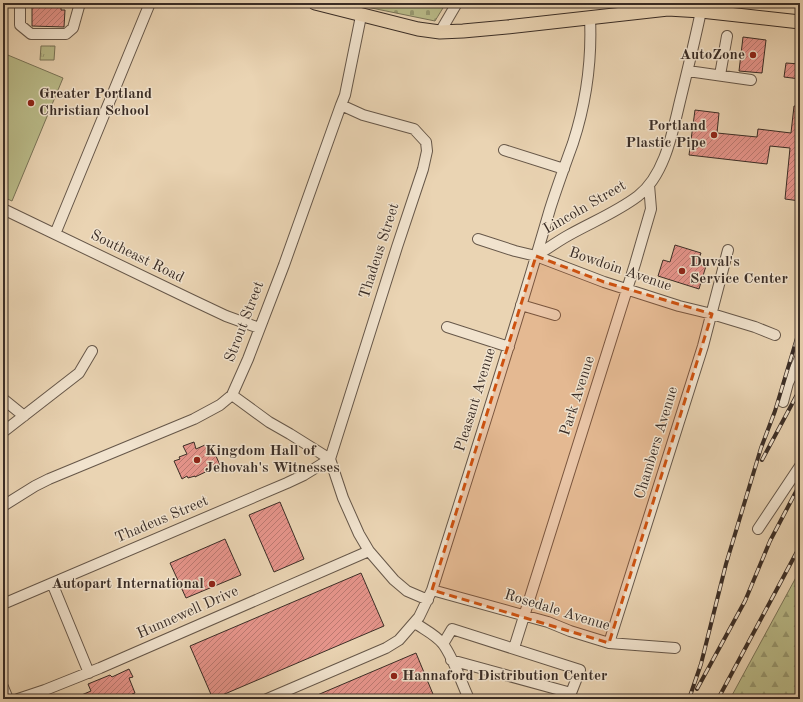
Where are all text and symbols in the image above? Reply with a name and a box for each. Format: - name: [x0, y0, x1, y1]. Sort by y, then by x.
- place label: AutoZone: [680, 48, 745, 63]
- marker: AutoZone: [748, 50, 758, 60]
- place label: Greater Portland Christian School: [39, 87, 152, 119]
- marker: Greater Portland Christian School: [26, 98, 36, 108]
- place label: Portland Plastic Pipe: [625, 119, 706, 151]
- marker: Portland Plastic Pipe: [709, 130, 719, 140]
- street label: Lincoln Street: [541, 178, 629, 238]
- street label: Thadeus Street: [357, 201, 403, 301]
- street label: Southeast Road: [88, 228, 186, 286]
- street label: Bowdoin Avenue: [567, 245, 673, 295]
- place label: Duval's Service Center: [690, 255, 788, 287]
- marker: Duval's Service Center: [677, 266, 687, 276]
- street label: Strout Street: [223, 279, 267, 365]
- street label: Pleasant Avenue: [453, 346, 499, 454]
- street label: Park Avenue: [558, 354, 598, 438]
- street label: Chambers Avenue: [633, 385, 681, 501]
- place label: Kingdom Hall of Jehovah's Witnesses: [205, 444, 340, 476]
- marker: Kingdom Hall of Jehovah's Witnesses: [192, 455, 202, 465]
- street label: Thadeus Street: [113, 494, 211, 546]
- place label: Autopart International: [51, 577, 204, 592]
- marker: Autopart International: [207, 579, 217, 589]
- street label: Hunnewell Drive: [135, 584, 241, 642]
- street label: Rosedale Avenue: [502, 588, 612, 634]
- place label: Hannaford Distribution Center: [402, 669, 608, 684]
- marker: Hannaford Distribution Center: [389, 671, 399, 681]

